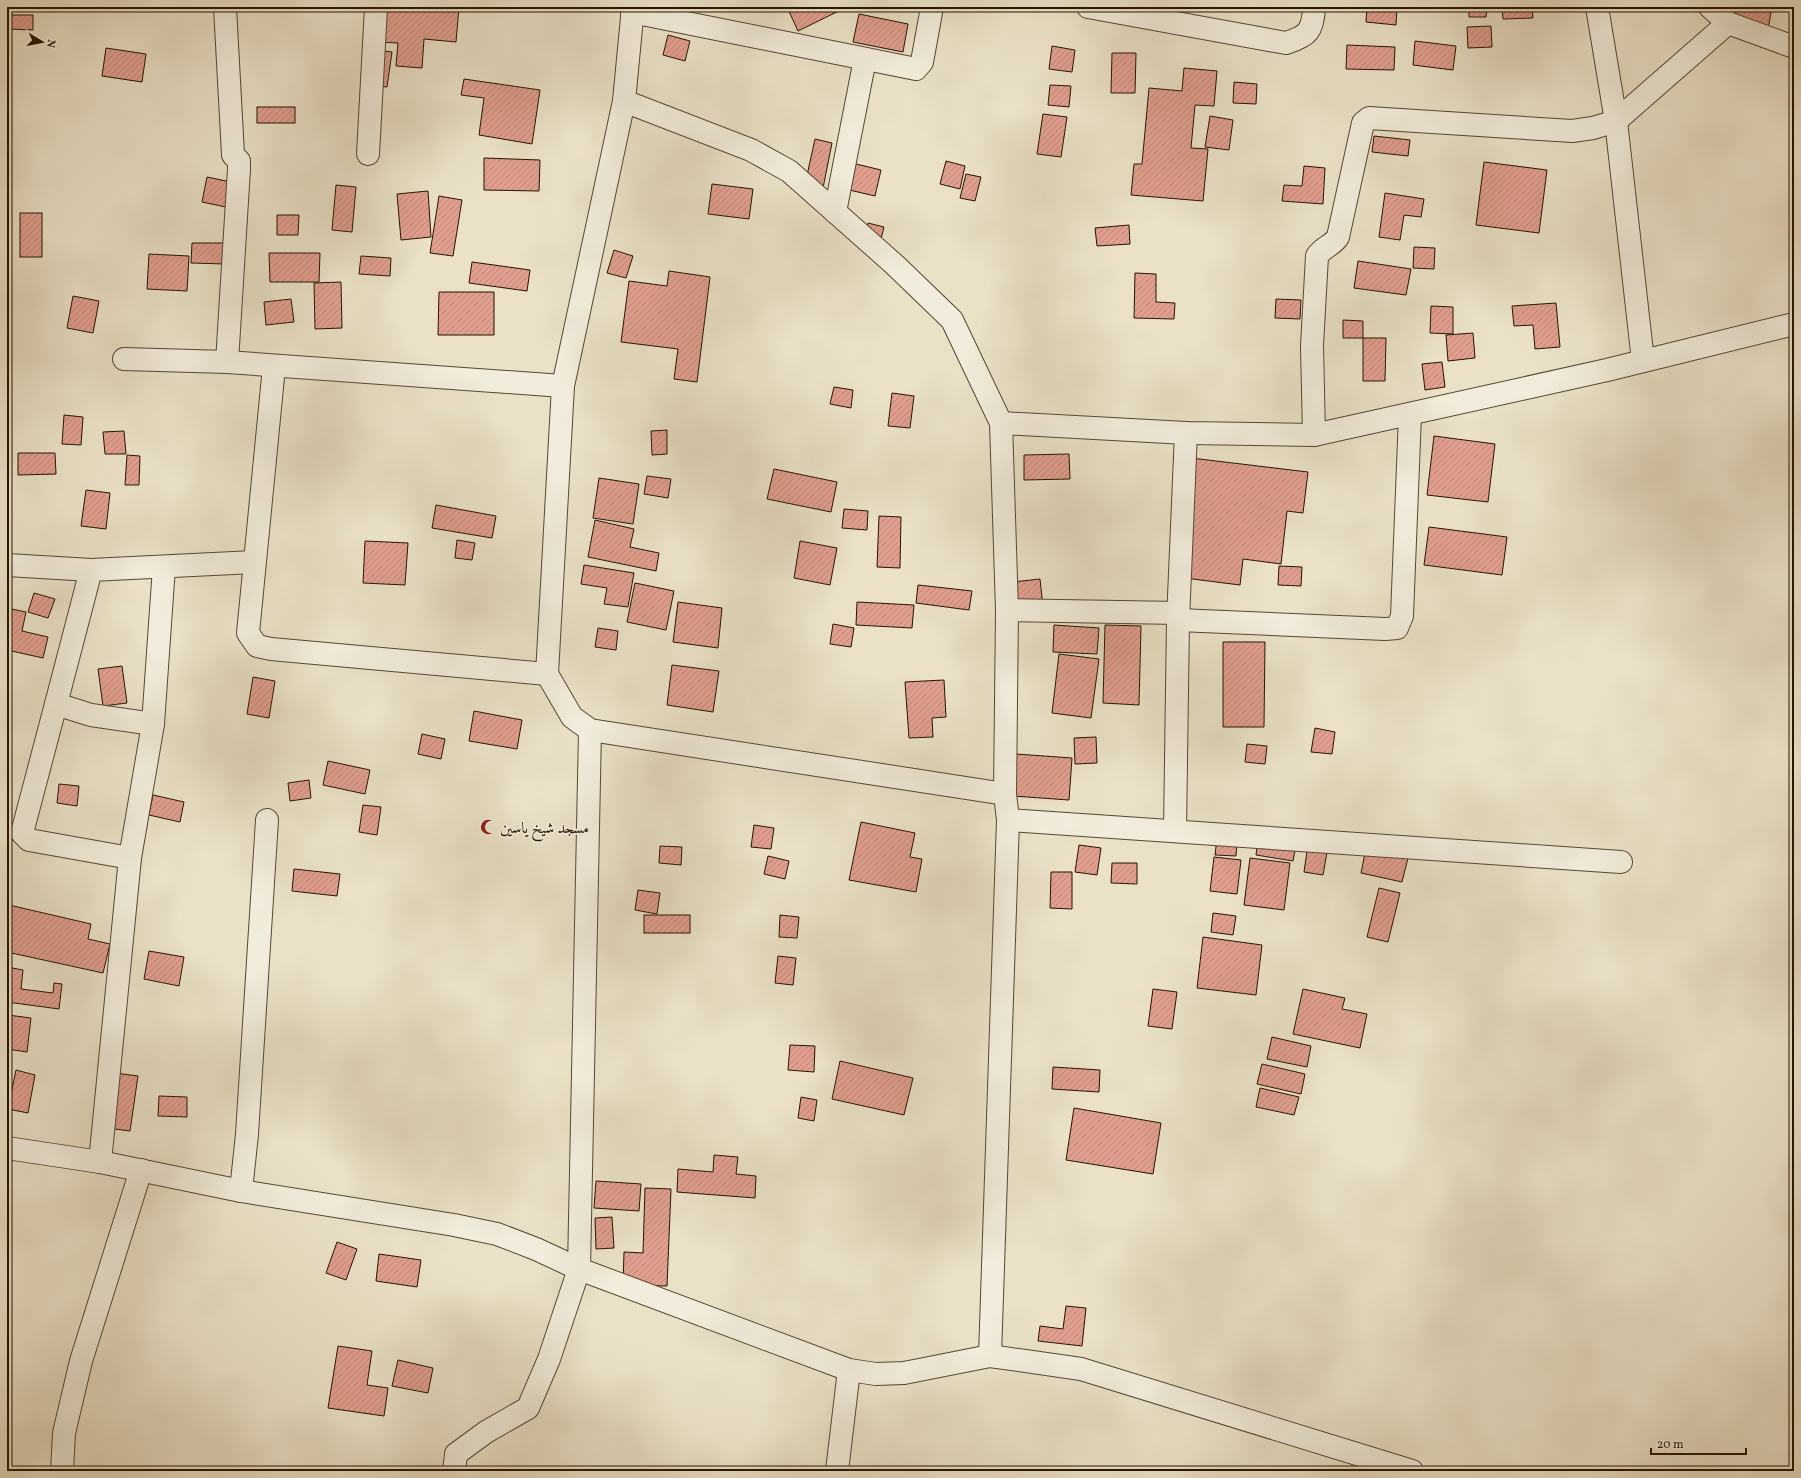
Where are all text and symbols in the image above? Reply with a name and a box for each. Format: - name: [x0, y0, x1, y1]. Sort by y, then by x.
- north arrow: [22, 22, 62, 62]
- text: N: [42, 38, 58, 49]
- mosque icon: مسجد شيخ ياسين: [479, 818, 497, 836]
- place label: مسجد شيخ ياسين: [500, 818, 589, 842]
- scale bar: [1651, 1430, 1746, 1456]
- text: 20 m: [1657, 1437, 1684, 1453]

